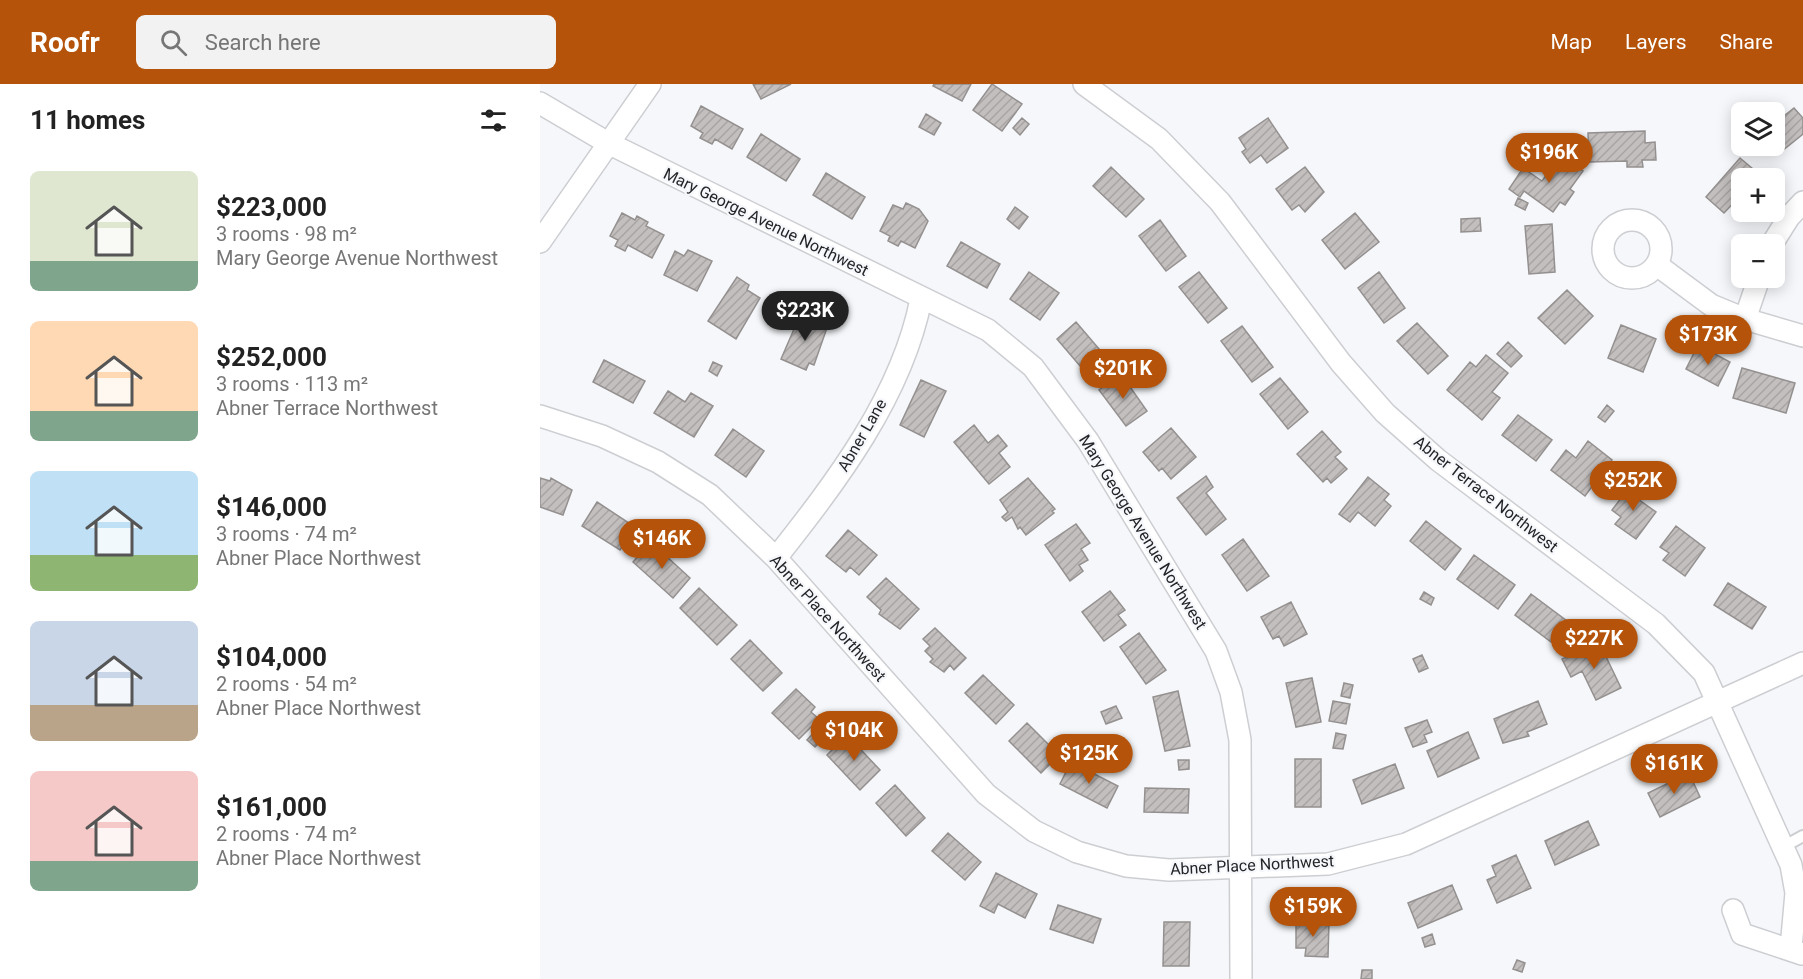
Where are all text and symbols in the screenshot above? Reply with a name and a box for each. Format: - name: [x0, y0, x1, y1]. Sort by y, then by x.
- search box: [136, 15, 556, 69]
- text: Roofr: [30, 26, 100, 59]
- icon: search: [157, 26, 190, 59]
- text: Search here: [205, 30, 321, 55]
- text: Map: [1550, 30, 1592, 54]
- text: Layers: [1625, 30, 1686, 54]
- text: Share: [1719, 30, 1773, 54]
- map controls: [1731, 102, 1785, 288]
- button: layers: [1731, 102, 1785, 156]
- icon: filters: [477, 104, 510, 137]
- text: 11 homes: [30, 105, 145, 135]
- pin: $196K: [1507, 133, 1591, 184]
- text: $196K: [1520, 140, 1578, 164]
- street label: Mary George Avenue Northwest: [660, 164, 872, 280]
- button: +: [1731, 168, 1785, 222]
- text: $223,000: [216, 192, 327, 222]
- icon: home: [78, 195, 150, 267]
- text: 3 rooms · 98 m²: [216, 222, 357, 246]
- button: −: [1731, 234, 1785, 288]
- text: Mary George Avenue Northwest: [216, 246, 498, 270]
- pin: $223K: [763, 291, 847, 342]
- text: $223K: [776, 298, 834, 322]
- pin: $173K: [1666, 315, 1750, 366]
- text: $173K: [1679, 322, 1737, 346]
- text: $252,000: [216, 342, 327, 372]
- icon: home: [78, 345, 150, 417]
- pin: $201K: [1081, 349, 1165, 400]
- text: $201K: [1094, 356, 1152, 380]
- text: 3 rooms · 113 m²: [216, 372, 368, 396]
- street label: Abner Lane: [834, 395, 890, 475]
- text: Abner Terrace Northwest: [216, 396, 438, 420]
- street label: Mary George Avenue Northwest: [1075, 431, 1211, 633]
- street label: Abner Terrace Northwest: [1410, 432, 1562, 556]
- pin: $252K: [1591, 461, 1675, 512]
- text: $252K: [1604, 468, 1662, 492]
- text: $146,000: [216, 492, 327, 522]
- icon: home: [78, 495, 150, 567]
- pin: $146K: [620, 519, 704, 570]
- text: 3 rooms · 74 m²: [216, 522, 357, 546]
- text: $146K: [633, 526, 691, 550]
- text: Abner Place Northwest: [216, 546, 421, 570]
- street label: Abner Place Northwest: [766, 551, 890, 685]
- pin: $227K: [1552, 619, 1636, 670]
- text: $227K: [1565, 626, 1623, 650]
- text: $104,000: [216, 642, 327, 672]
- icon: home: [78, 645, 150, 717]
- text: 2 rooms · 54 m²: [216, 672, 357, 696]
- text: Abner Place Northwest: [216, 696, 421, 720]
- pin: $104K: [812, 711, 896, 762]
- text: $104K: [825, 718, 883, 742]
- pin: $125K: [1047, 734, 1131, 785]
- text: $125K: [1060, 741, 1118, 765]
- pin: $161K: [1632, 744, 1716, 795]
- text: $161K: [1645, 751, 1703, 775]
- text: $161,000: [216, 792, 327, 822]
- icon: home: [78, 795, 150, 867]
- text: 2 rooms · 74 m²: [216, 822, 357, 846]
- text: Abner Place Northwest: [216, 846, 421, 870]
- street label: Abner Place Northwest: [1170, 851, 1334, 879]
- pin: $159K: [1271, 887, 1355, 938]
- text: $159K: [1284, 894, 1342, 918]

